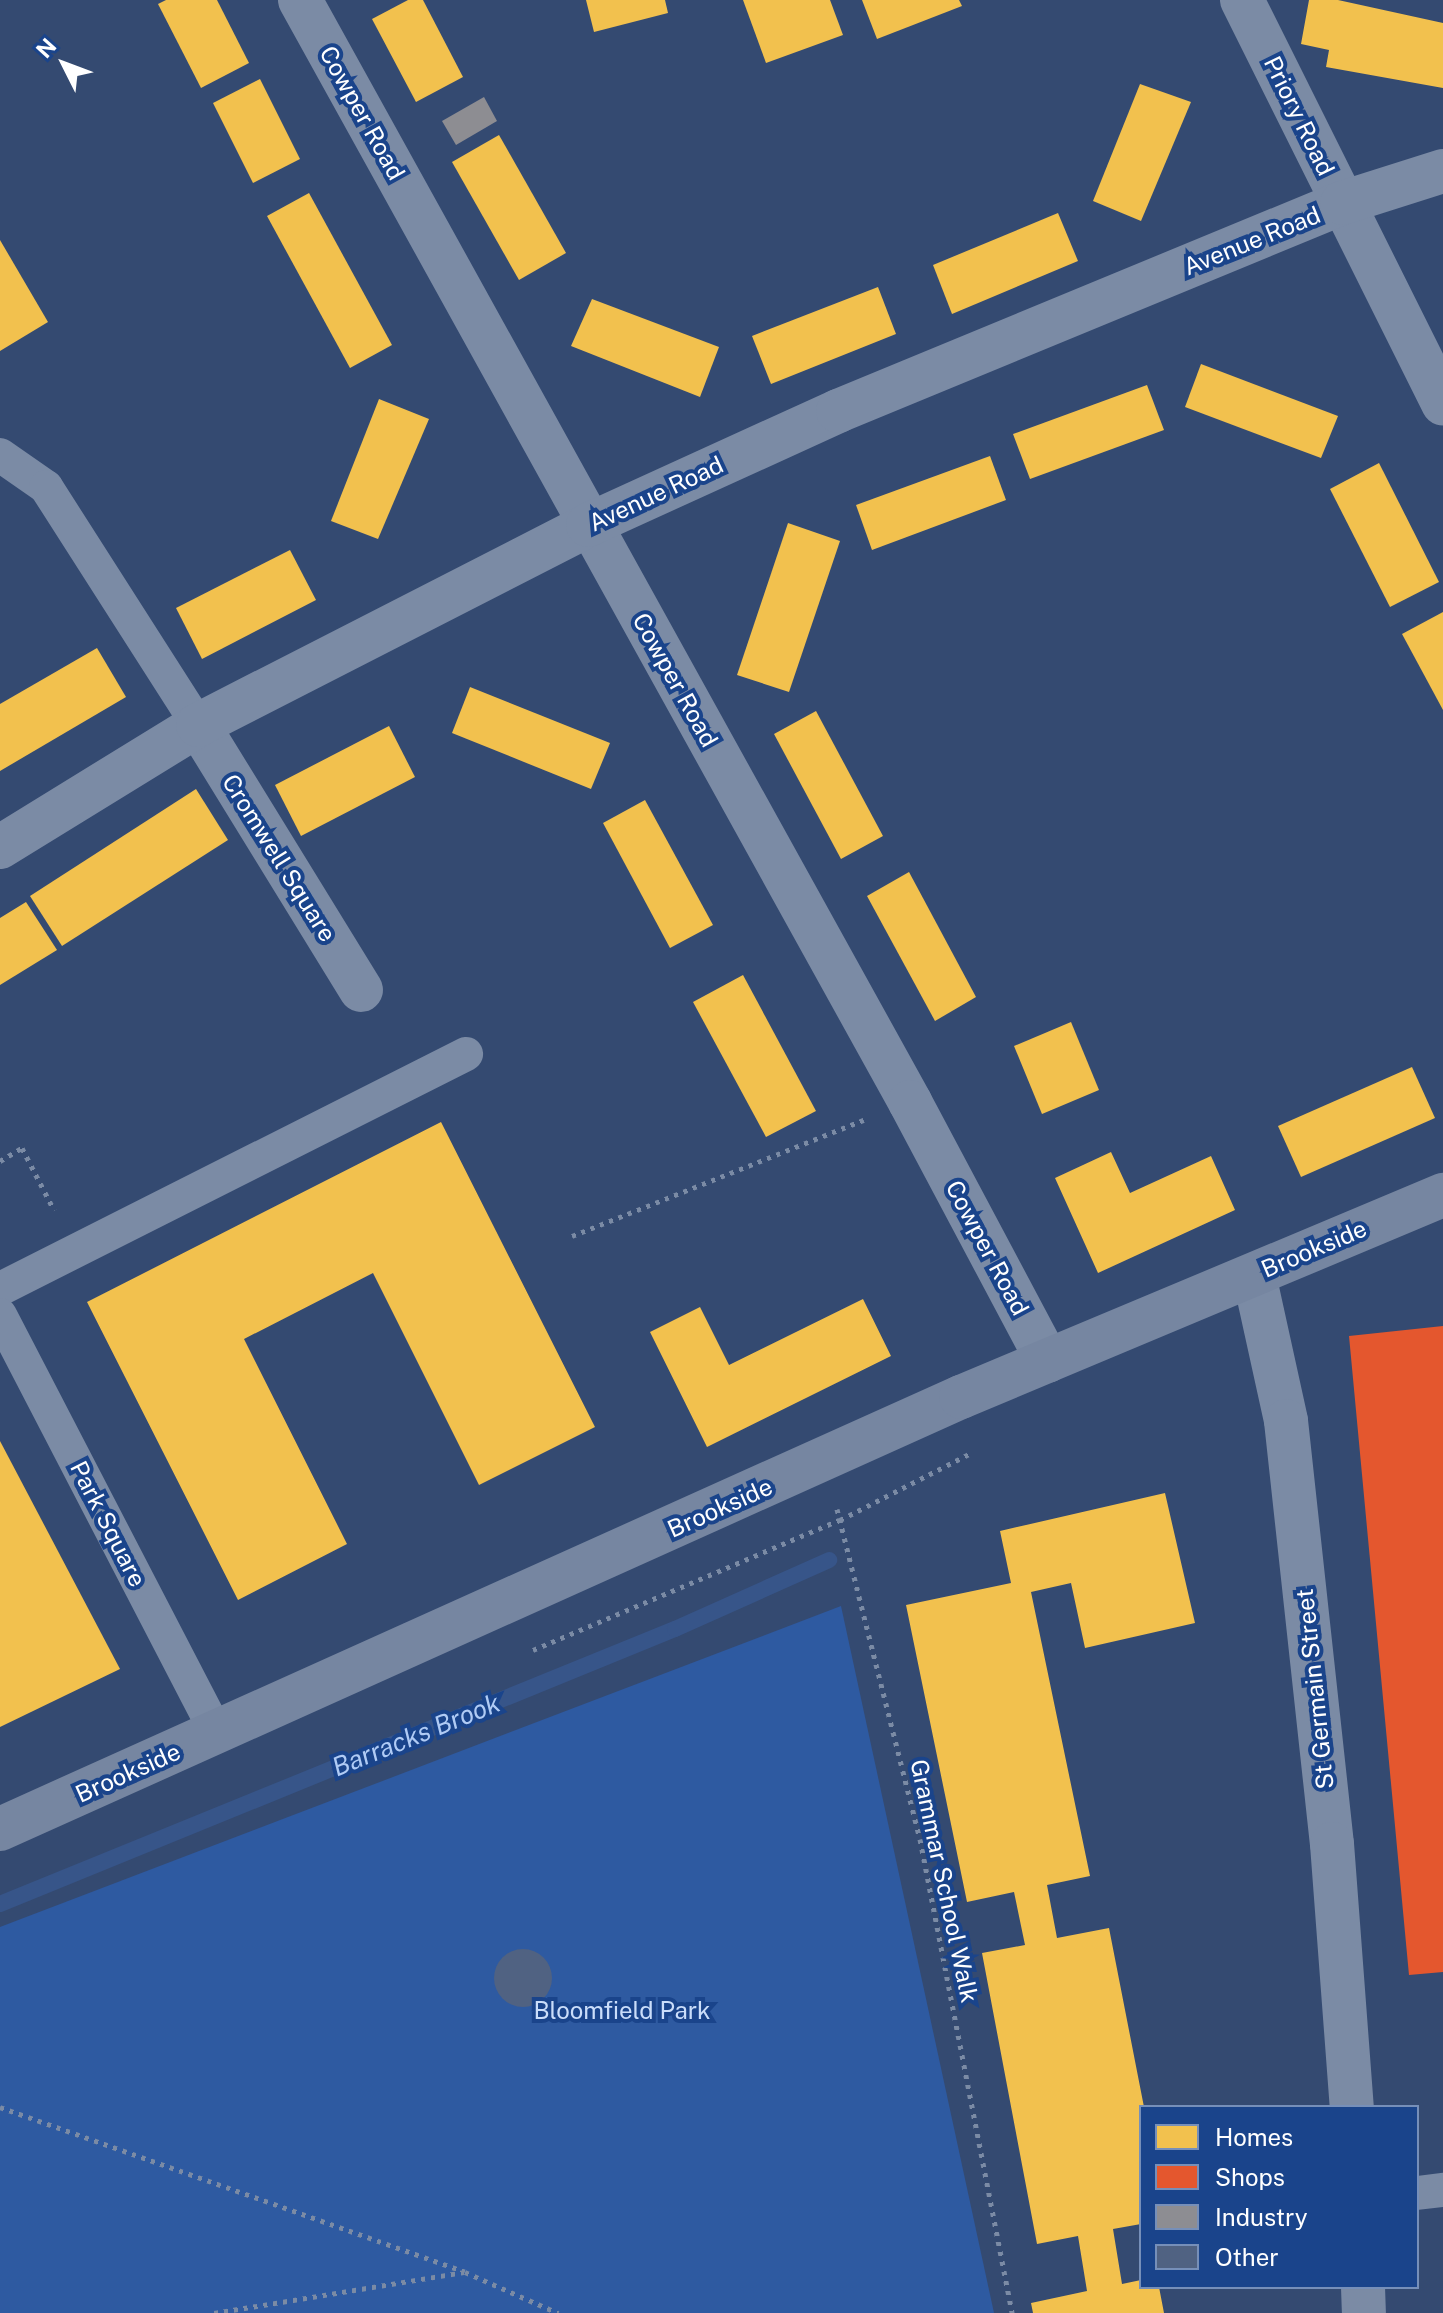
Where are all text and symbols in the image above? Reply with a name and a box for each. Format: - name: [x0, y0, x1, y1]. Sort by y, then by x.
- north arrow: [24, 24, 104, 104]
- text: N: [31, 33, 62, 63]
- street label: Cowper Road: [313, 41, 411, 185]
- street label: Priory Road: [1258, 52, 1340, 180]
- street label: Avenue Road: [1179, 200, 1325, 282]
- street label: Avenue Road: [584, 450, 728, 538]
- street label: Cowper Road: [626, 608, 724, 752]
- street label: Cromwell Square: [216, 769, 342, 947]
- street label: Cowper Road: [939, 1176, 1035, 1320]
- street label: Brookside: [1257, 1214, 1371, 1284]
- street label: Park Square: [64, 1456, 152, 1592]
- street label: Brookside: [663, 1472, 777, 1544]
- street label: St Germain Street: [1290, 1587, 1340, 1791]
- water label: Barracks Brook: [327, 1687, 505, 1783]
- street label: Brookside: [71, 1737, 185, 1809]
- street label: Grammar School Walk: [904, 1756, 984, 2006]
- park label: Bloomfield Park: [533, 1997, 711, 2025]
- legend: [1139, 2105, 1419, 2289]
- text: Homes: [1215, 2123, 1293, 2151]
- text: Shops: [1215, 2163, 1285, 2191]
- text: Industry: [1215, 2203, 1308, 2231]
- text: Other: [1215, 2243, 1279, 2271]

